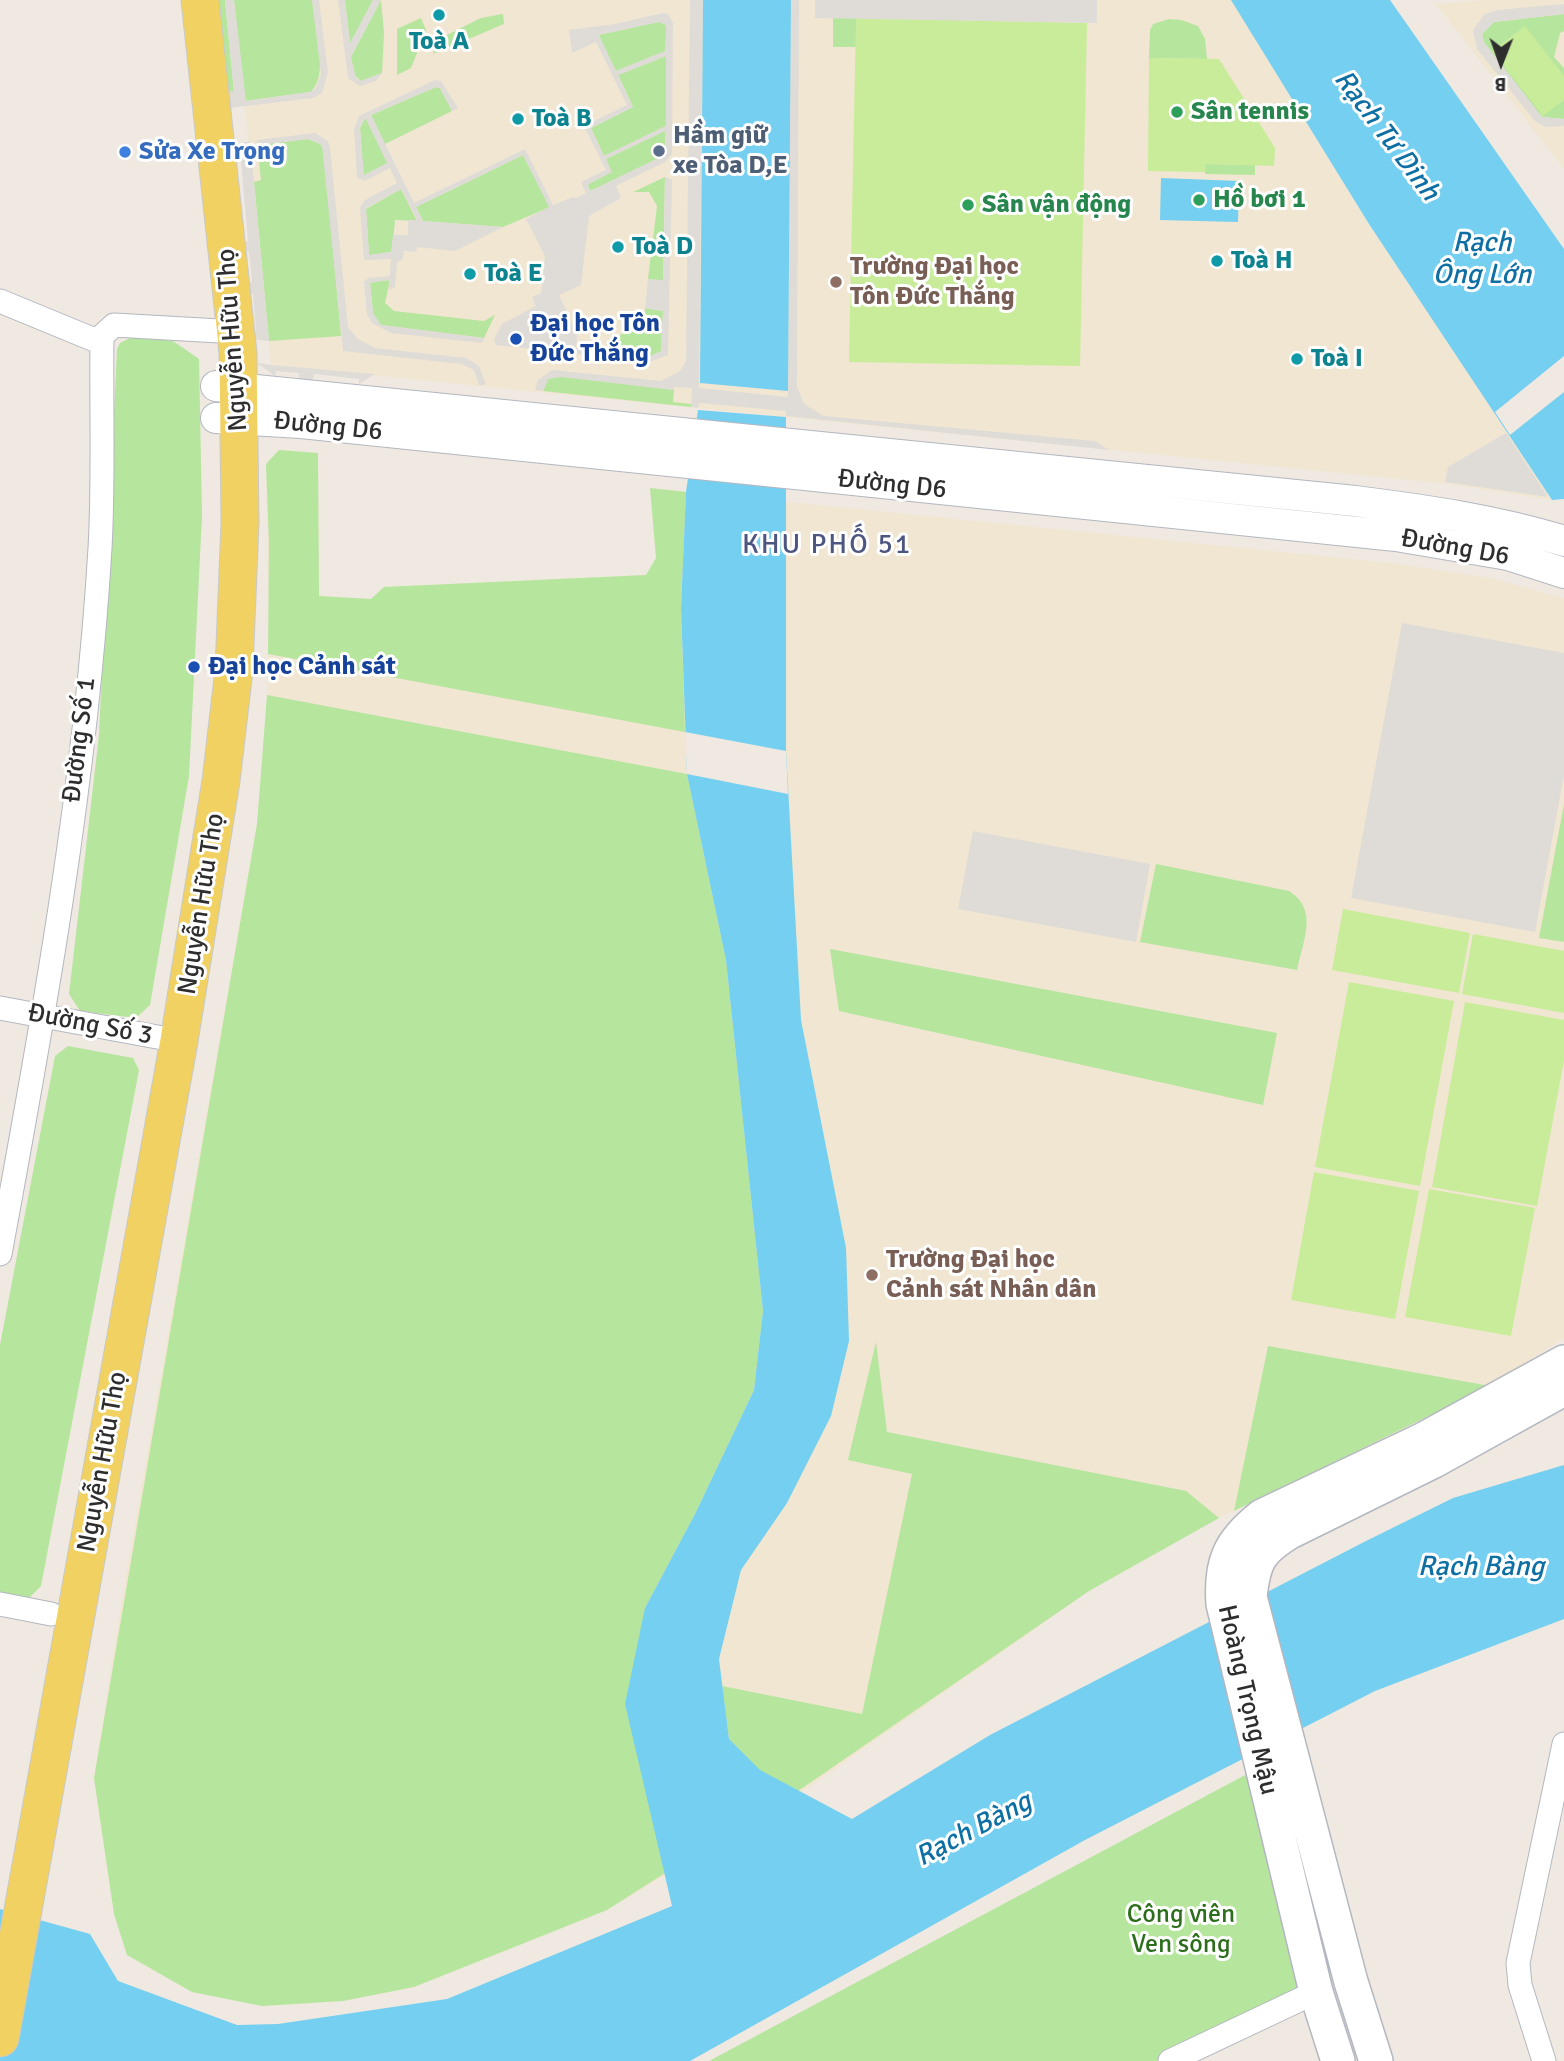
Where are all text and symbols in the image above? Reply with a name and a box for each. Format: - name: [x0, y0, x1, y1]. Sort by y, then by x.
- marker: Toà A: [431, 7, 447, 23]
- place label: Toà A: [409, 26, 469, 58]
- north arrow: [1466, 28, 1536, 98]
- water label: Rạch Tư Dinh: [1326, 64, 1446, 208]
- text: B: [1495, 72, 1507, 96]
- place label: Sân tennis: [1191, 96, 1309, 128]
- place label: Toà B: [532, 103, 592, 135]
- marker: Sân tennis: [1169, 104, 1185, 120]
- marker: Toà B: [510, 111, 526, 127]
- place label: Hầm giữ xe Tòa D,E: [673, 120, 788, 182]
- place label: Sửa Xe Trọng: [139, 136, 285, 168]
- marker: Hầm giữ xe Tòa D,E: [651, 143, 667, 159]
- marker: Sửa Xe Trọng: [117, 144, 133, 160]
- place label: Hồ bơi 1: [1213, 184, 1306, 216]
- place label: Sân vận động: [982, 189, 1131, 221]
- marker: Hồ bơi 1: [1191, 192, 1207, 208]
- marker: Sân vận động: [960, 197, 976, 213]
- water label: Rạch Ông Lớn: [1433, 227, 1531, 293]
- place label: Toà D: [632, 231, 693, 263]
- marker: Toà D: [610, 239, 626, 255]
- place label: Toà H: [1231, 245, 1292, 277]
- street label: Nguyễn Hữu Thọ: [211, 248, 255, 432]
- place label: Trường Đại học Tôn Đức Thắng: [850, 251, 1019, 312]
- marker: Toà H: [1209, 253, 1225, 269]
- place label: Toà E: [484, 258, 543, 290]
- marker: Toà E: [462, 266, 478, 282]
- marker: Trường Đại học Tôn Đức Thắng: [828, 274, 844, 290]
- place label: Đại học Tôn Đức Thắng: [530, 308, 660, 370]
- marker: Đại học Tôn Đức Thắng: [508, 331, 524, 347]
- place label: Toà I: [1311, 343, 1363, 375]
- marker: Toà I: [1289, 351, 1305, 367]
- street label: Đường D6: [272, 406, 384, 448]
- street label: Đường D6: [836, 464, 948, 506]
- street label: Đường D6: [1398, 523, 1512, 573]
- district label: KHU PHỐ 51: [743, 529, 911, 563]
- place label: Đại học Cảnh sát: [208, 651, 396, 683]
- marker: Đại học Cảnh sát: [186, 659, 202, 675]
- street label: Đường Số 1: [57, 675, 103, 805]
- street label: Nguyễn Hữu Thọ: [172, 811, 232, 997]
- street label: Đường Số 3: [25, 998, 155, 1052]
- place label: Trường Đại học Cảnh sát Nhân dân: [886, 1244, 1096, 1306]
- marker: Trường Đại học Cảnh sát Nhân dân: [864, 1267, 880, 1283]
- street label: Nguyễn Hữu Thọ: [72, 1369, 134, 1555]
- water label: Rạch Bàng: [1418, 1551, 1544, 1585]
- street label: Hoàng Trọng Mậu: [1210, 1602, 1284, 1798]
- water label: Rạch Bàng: [910, 1785, 1038, 1875]
- park label: Công viên Ven sông: [1127, 1899, 1235, 1960]

